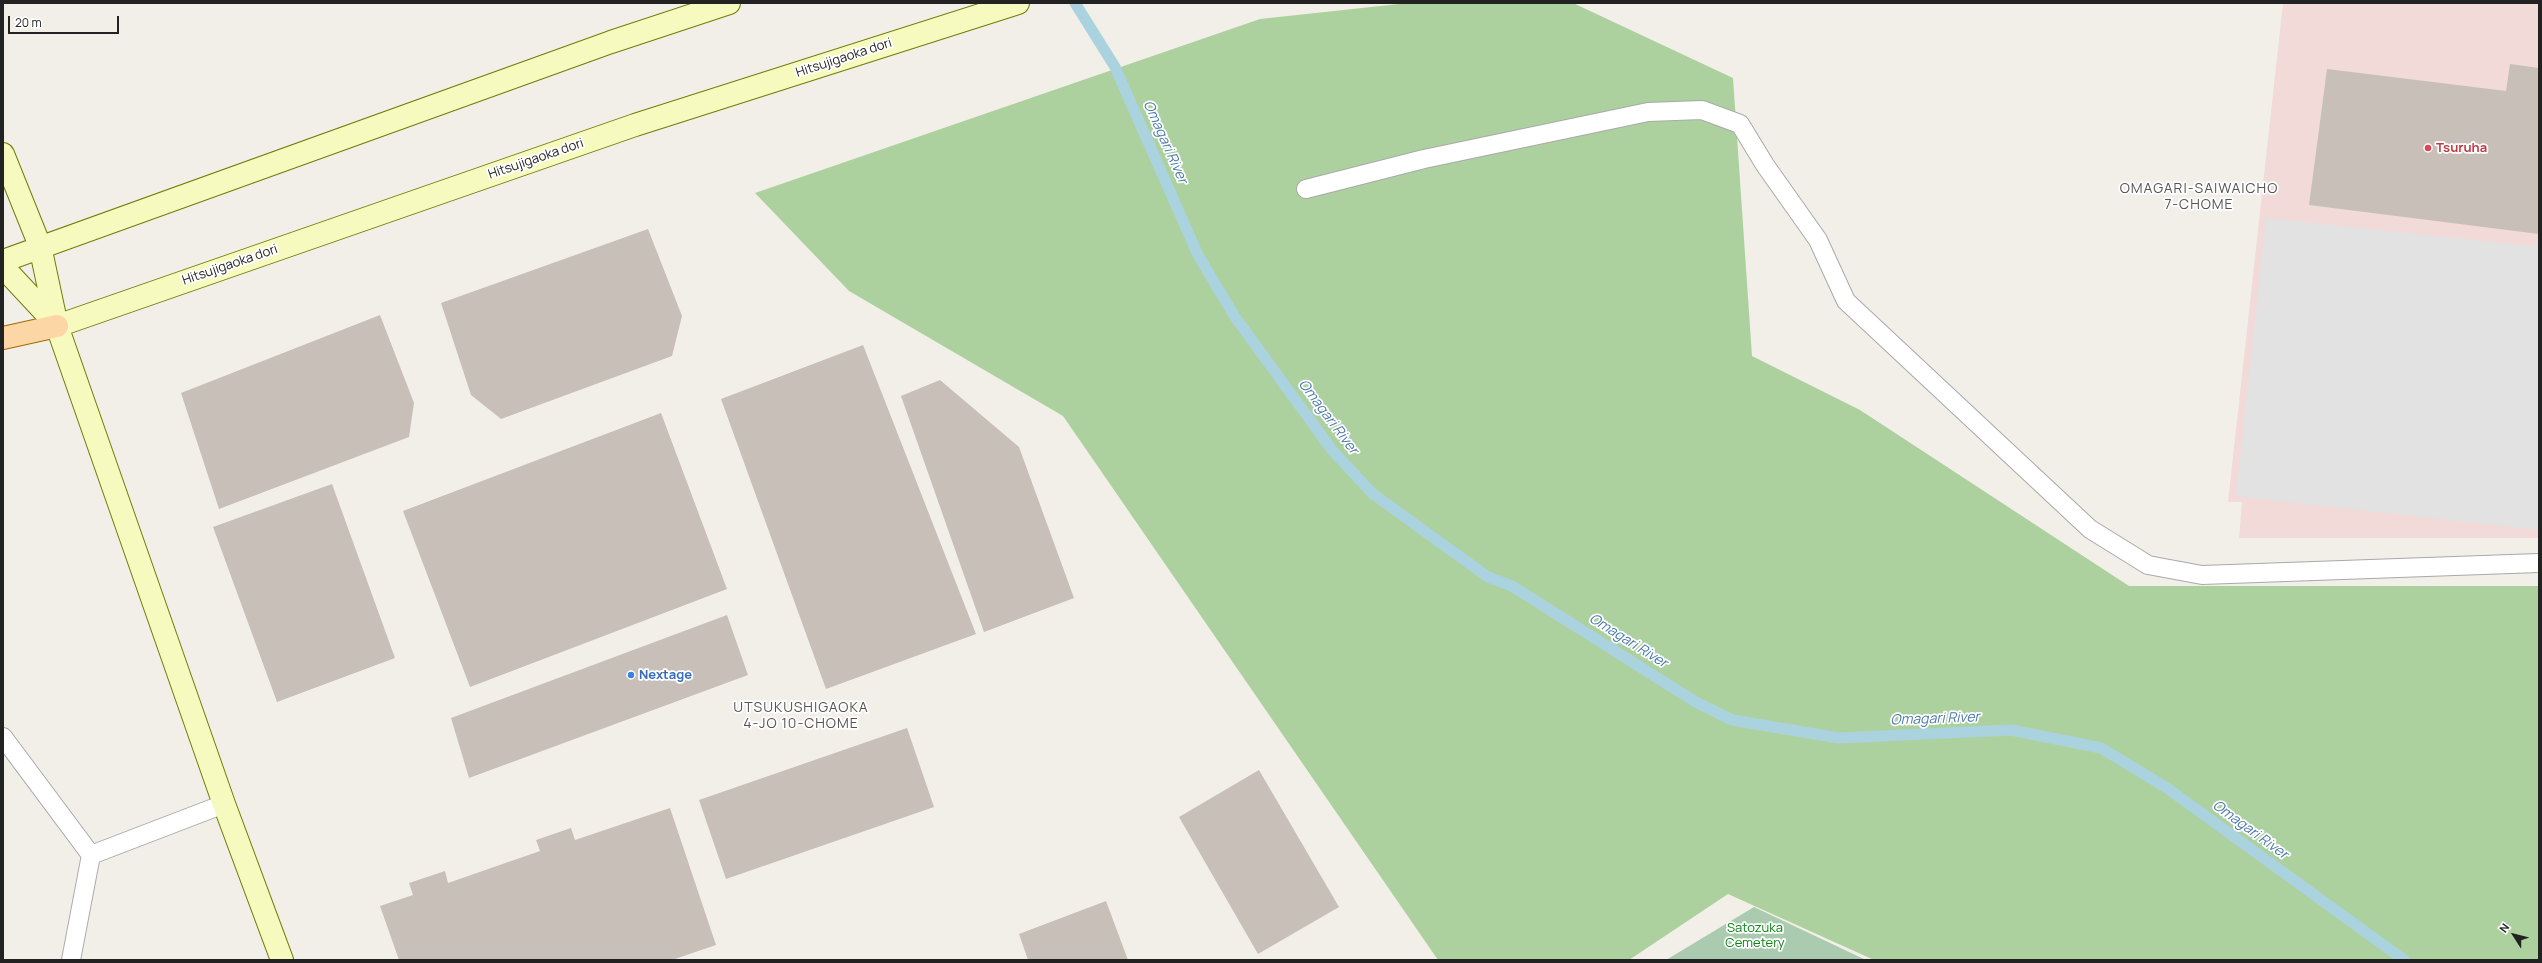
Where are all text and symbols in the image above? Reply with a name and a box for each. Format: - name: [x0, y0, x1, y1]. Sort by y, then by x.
- scale bar: [10, 8, 121, 34]
- text: 20 m: [15, 14, 42, 31]
- street label: Hitsujigaoka dori: [794, 35, 894, 81]
- water label: Omagari River: [1139, 98, 1191, 186]
- street label: Hitsujigaoka dori: [486, 135, 586, 183]
- place label: Tsuruha: [2436, 140, 2487, 156]
- marker: Tsuruha: [2423, 143, 2433, 153]
- district label: OMAGARI-SAIWAICHO 7-CHOME: [2120, 181, 2278, 214]
- street label: Hitsujigaoka dori: [180, 241, 280, 289]
- water label: Omagari River: [1294, 376, 1362, 458]
- water label: Omagari River: [1586, 610, 1670, 672]
- place label: Nextage: [639, 667, 692, 683]
- marker: Nextage: [626, 670, 636, 680]
- district label: UTSUKUSHIGAOKA 4-JO 10-CHOME: [733, 700, 869, 732]
- water label: Omagari River: [1890, 709, 1980, 729]
- water label: Omagari River: [2209, 797, 2291, 863]
- north arrow: [2494, 915, 2534, 955]
- park label: Satozuka Cemetery: [1725, 920, 1785, 951]
- text: N: [2495, 920, 2512, 935]

